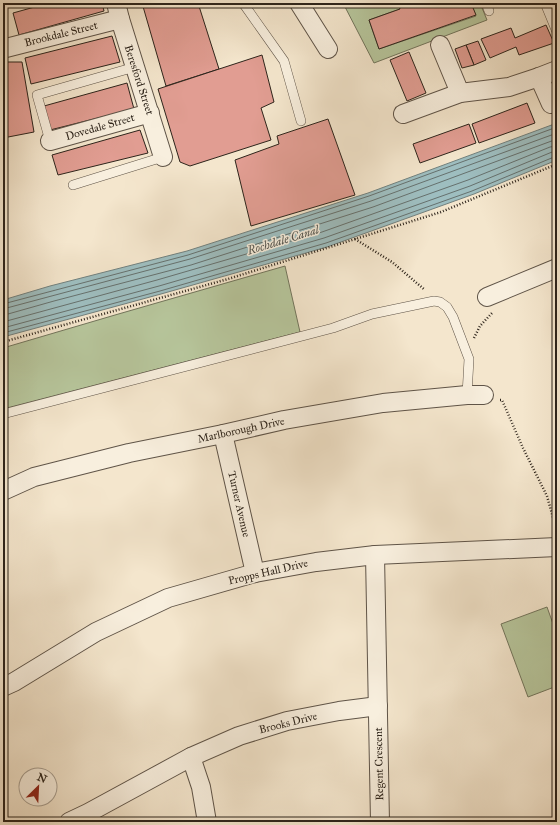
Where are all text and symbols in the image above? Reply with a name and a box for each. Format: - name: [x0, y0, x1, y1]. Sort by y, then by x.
- street label: Brookdale Street: [23, 19, 99, 49]
- street label: Beresford Street: [122, 43, 156, 117]
- street label: Dovedale Street: [64, 111, 136, 143]
- water label: Rochdale Canal: [245, 222, 322, 258]
- street label: Marlborough Drive: [196, 414, 286, 446]
- street label: Turner Avenue: [225, 470, 253, 539]
- street label: Propps Hall Drive: [227, 556, 309, 587]
- street label: Brooks Drive: [258, 709, 319, 736]
- street label: Regent Crescent: [372, 727, 386, 801]
- north arrow: [18, 767, 58, 807]
- text: N: [35, 770, 49, 786]

